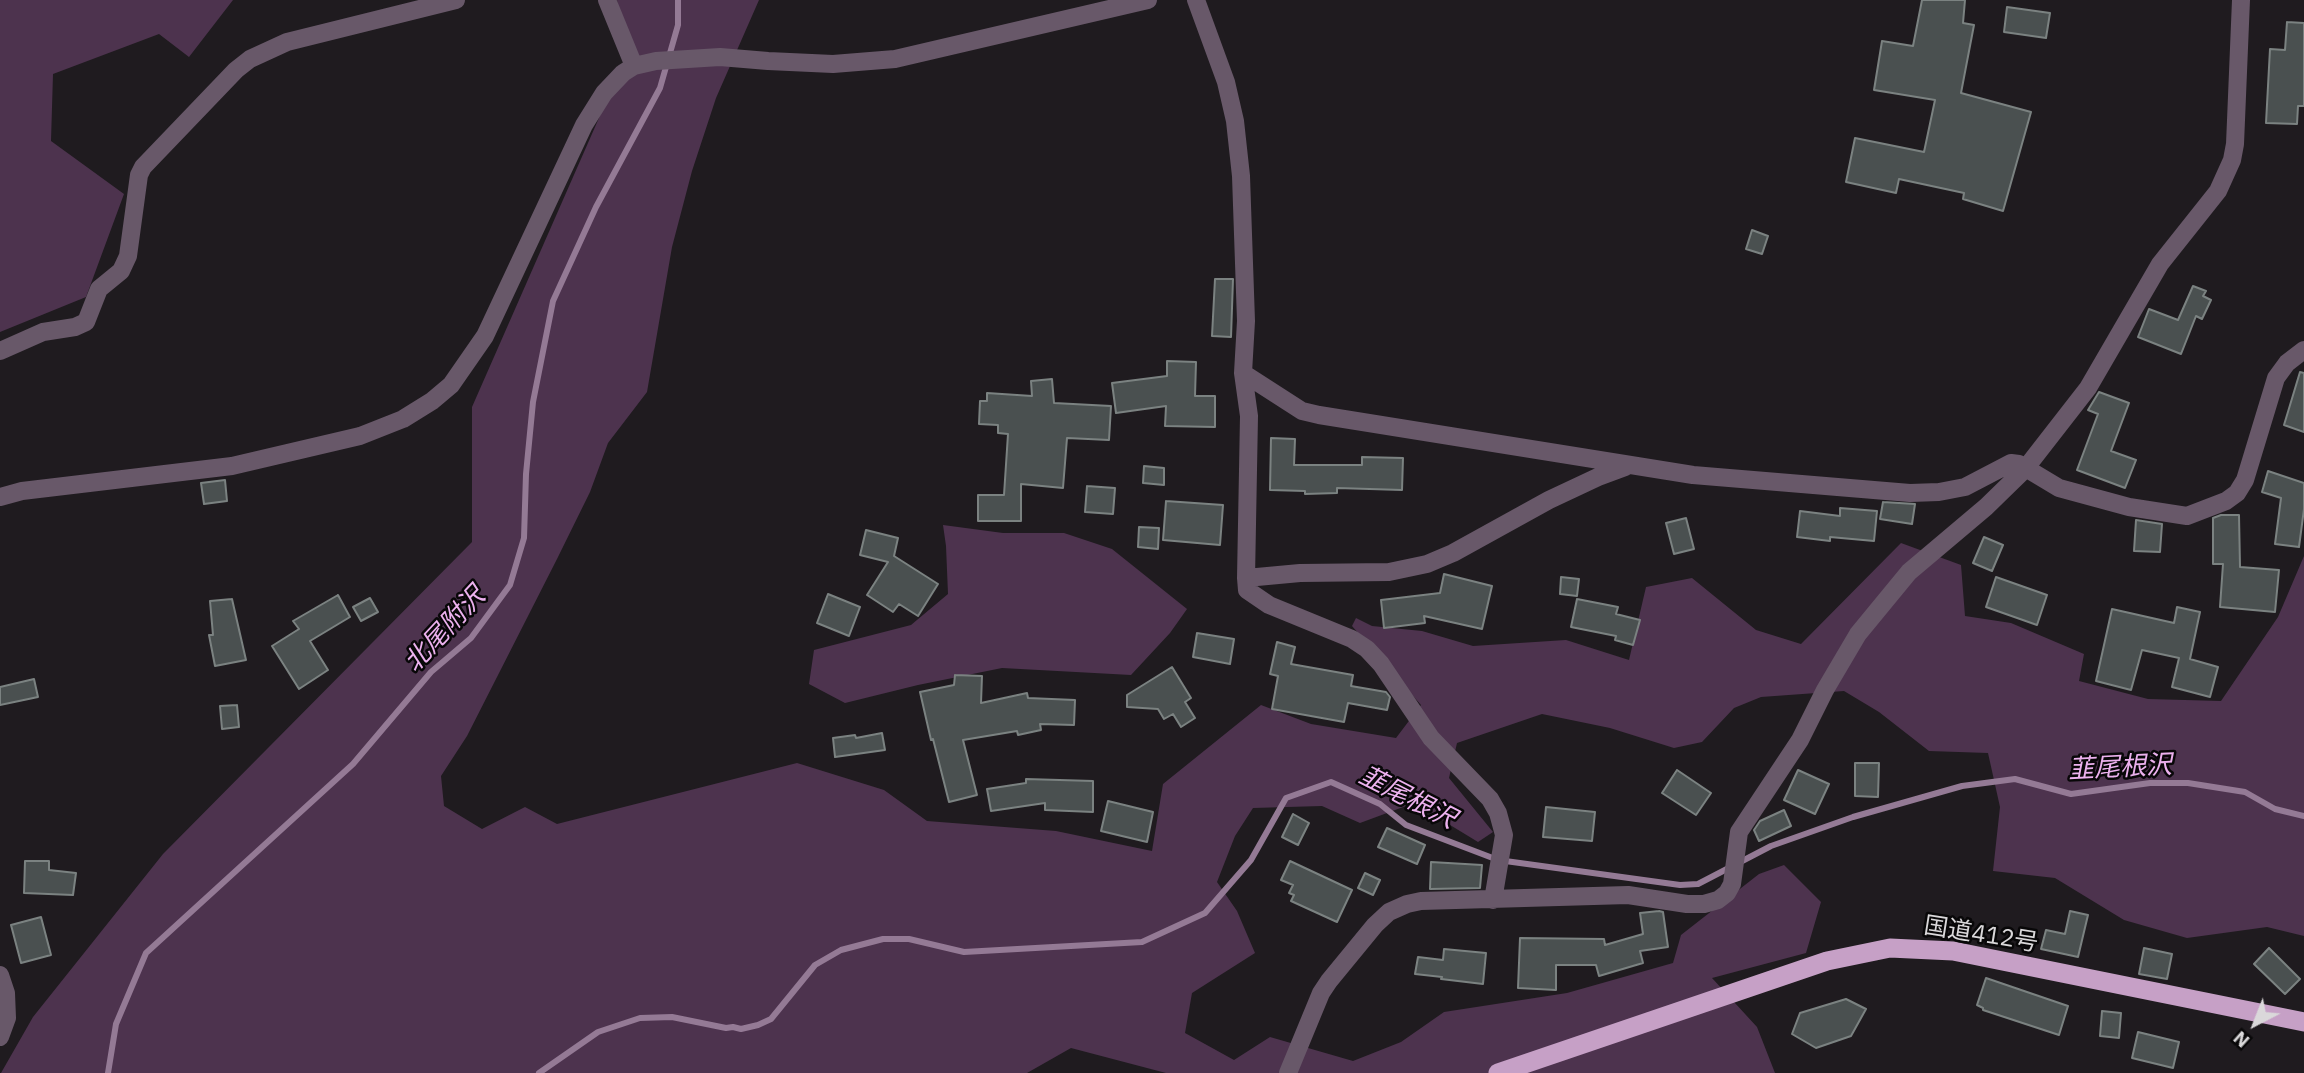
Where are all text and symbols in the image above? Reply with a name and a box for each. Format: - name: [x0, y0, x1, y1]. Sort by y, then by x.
- water label: 北尾附沢: [398, 581, 492, 679]
- water label: 韮尾根沢: [2067, 750, 2173, 786]
- water label: 韮尾根沢: [1354, 760, 1460, 836]
- street label: 国道412号: [1922, 912, 2040, 958]
- north arrow: [2220, 989, 2290, 1059]
- text: N: [2228, 1026, 2254, 1053]

